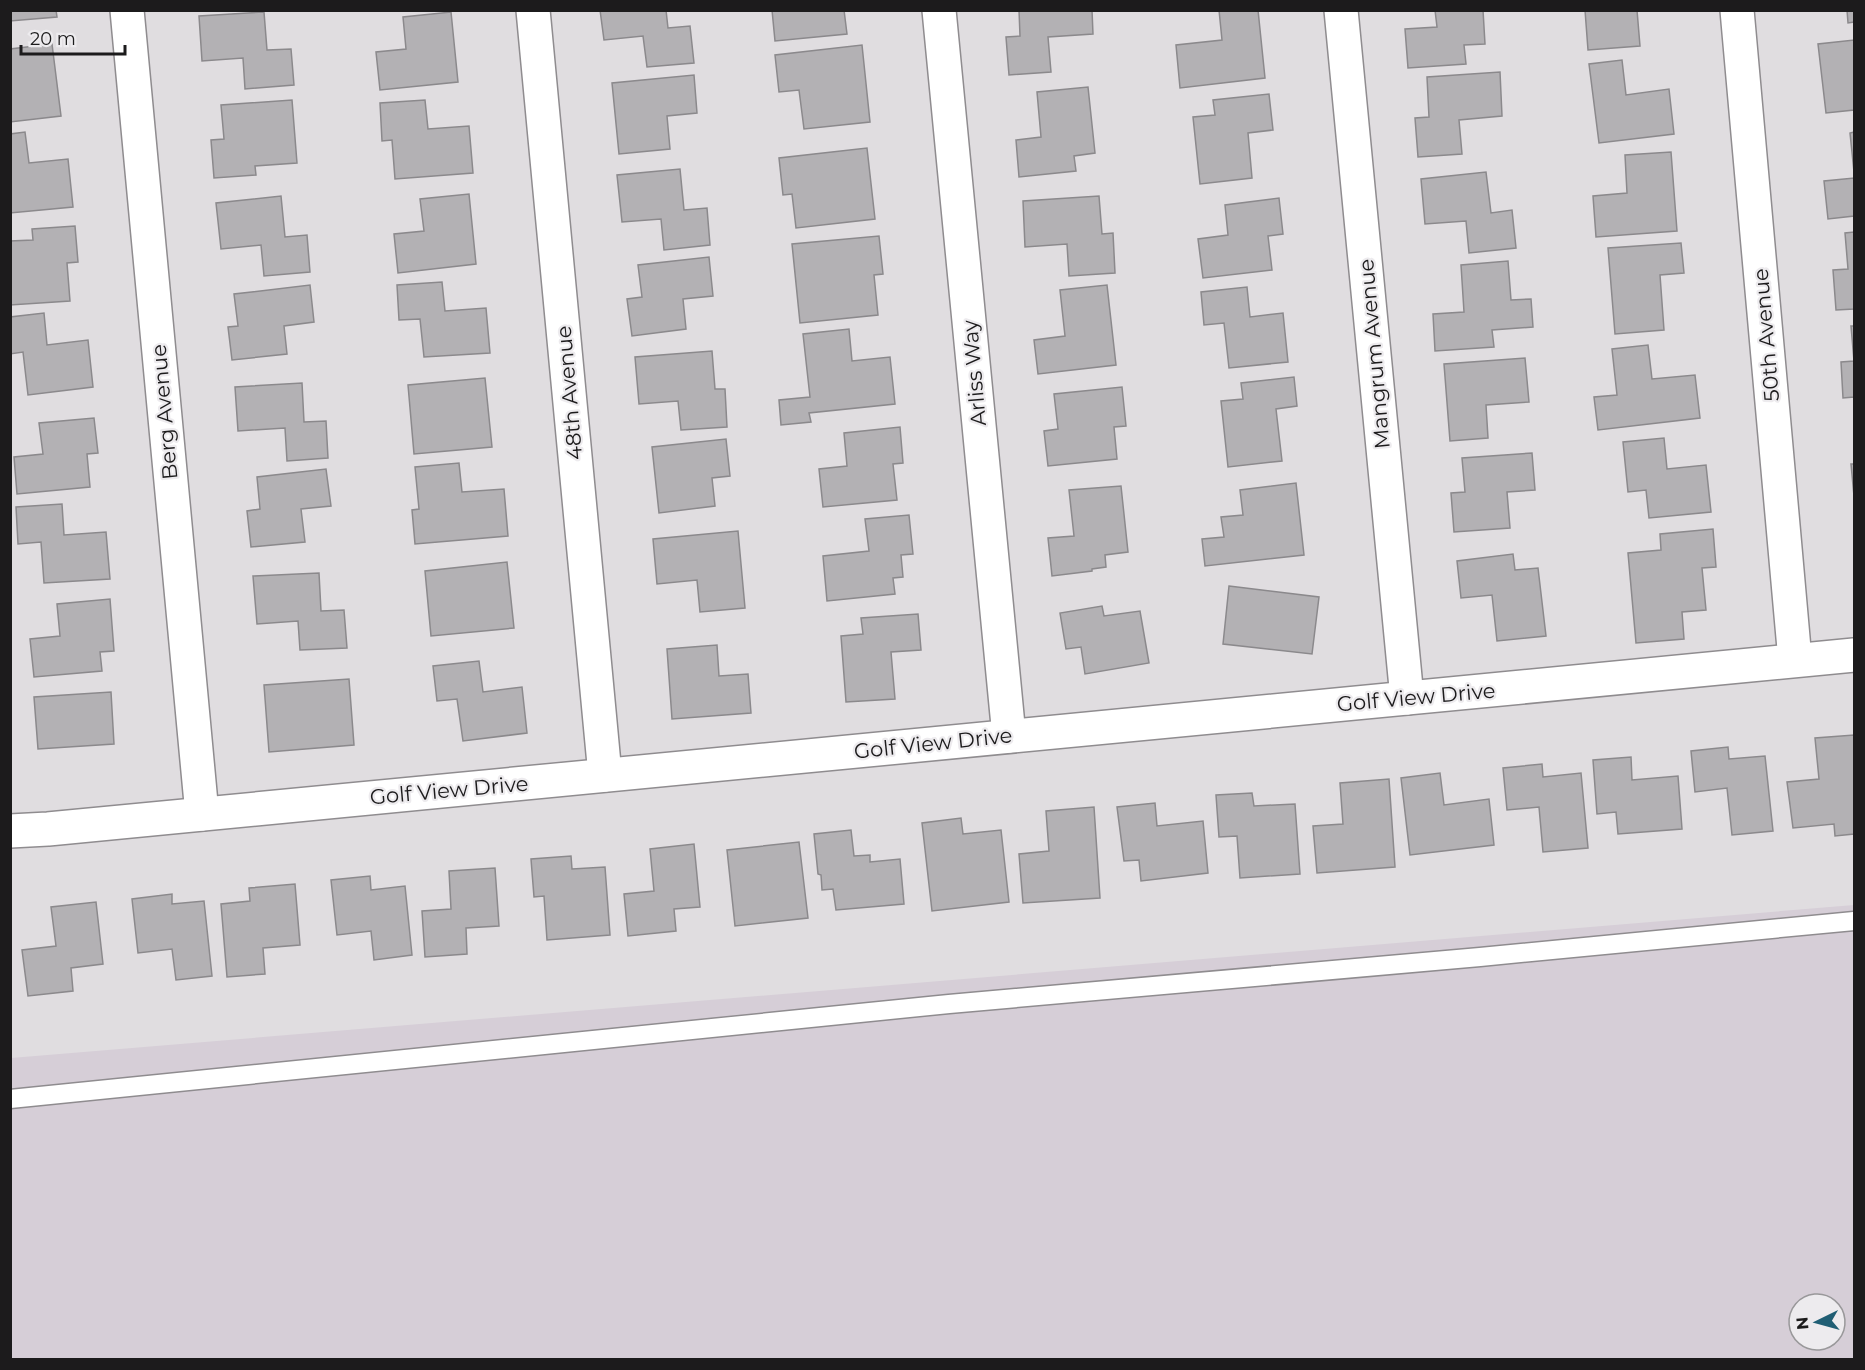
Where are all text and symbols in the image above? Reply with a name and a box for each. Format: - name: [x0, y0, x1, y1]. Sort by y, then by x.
- scale bar: [21, 18, 124, 56]
- text: 20 m: [30, 28, 76, 50]
- street label: Mangrum Avenue: [1353, 258, 1395, 450]
- street label: 50th Avenue: [1748, 267, 1784, 403]
- street label: Arliss Way: [957, 318, 991, 427]
- street label: 48th Avenue: [551, 325, 587, 461]
- street label: Berg Avenue: [146, 343, 182, 481]
- street label: Golf View Drive: [1336, 678, 1496, 716]
- street label: Golf View Drive: [853, 722, 1013, 764]
- street label: Golf View Drive: [369, 771, 529, 809]
- north arrow: [1787, 1292, 1847, 1352]
- text: N: [1793, 1316, 1813, 1331]

